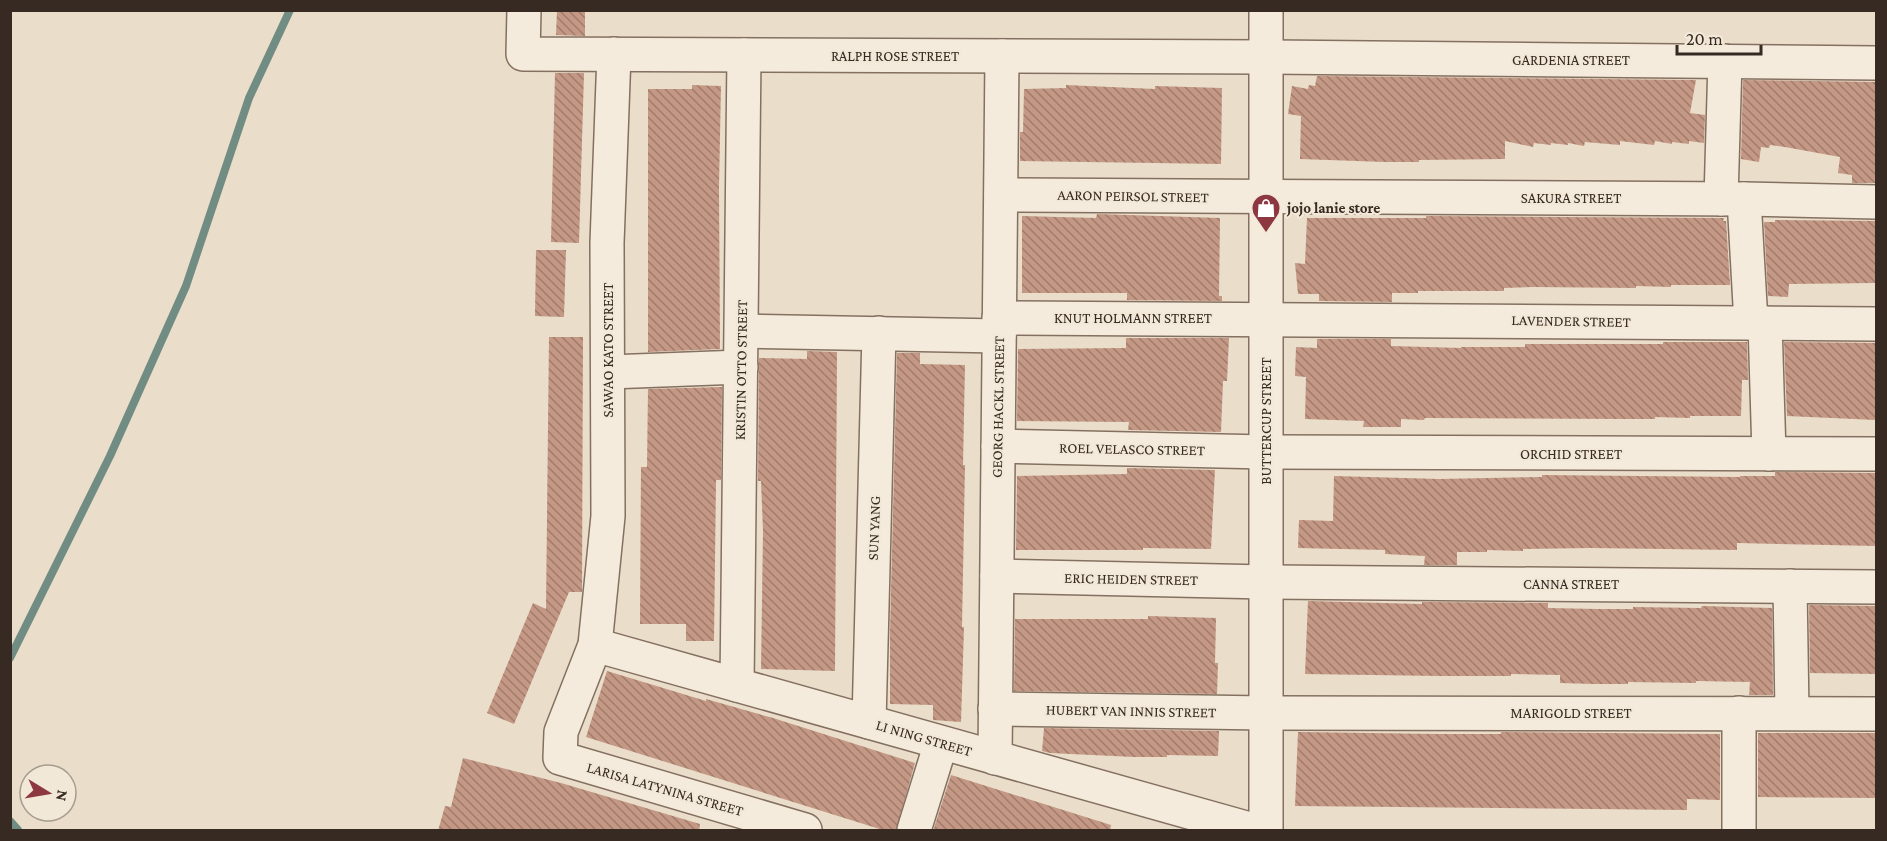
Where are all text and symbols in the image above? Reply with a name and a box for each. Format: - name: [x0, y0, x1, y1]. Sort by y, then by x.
- scale bar: [1677, 18, 1761, 56]
- text: 20 m: [1686, 29, 1723, 49]
- street label: RALPH ROSE STREET: [831, 48, 959, 64]
- street label: GARDENIA STREET: [1512, 52, 1630, 68]
- street label: AARON PEIRSOL STREET: [1057, 187, 1209, 205]
- street label: SAKURA STREET: [1521, 190, 1621, 206]
- shop icon: jojo lanie store: [1250, 192, 1282, 234]
- place label: jojo lanie store: [1286, 200, 1380, 217]
- street label: SAWAO KATO STREET: [600, 283, 616, 417]
- street label: KRISTIN OTTO STREET: [732, 300, 750, 440]
- street label: KNUT HOLMANN STREET: [1054, 310, 1212, 326]
- street label: LAVENDER STREET: [1511, 312, 1631, 330]
- street label: GEORG HACKL STREET: [989, 336, 1007, 478]
- street label: BUTTERCUP STREET: [1258, 357, 1274, 485]
- street label: ROEL VELASCO STREET: [1059, 440, 1205, 458]
- street label: ORCHID STREET: [1520, 446, 1622, 462]
- street label: SUN YANG: [865, 495, 883, 561]
- street label: ERIC HEIDEN STREET: [1064, 570, 1198, 588]
- street label: CANNA STREET: [1523, 576, 1619, 592]
- street label: HUBERT VAN INNIS STREET: [1046, 702, 1216, 720]
- street label: MARIGOLD STREET: [1510, 705, 1632, 721]
- street label: LI NING STREET: [874, 717, 974, 759]
- street label: LARISA LATYNINA STREET: [585, 759, 745, 819]
- north arrow: [18, 763, 78, 823]
- text: N: [53, 789, 72, 803]

